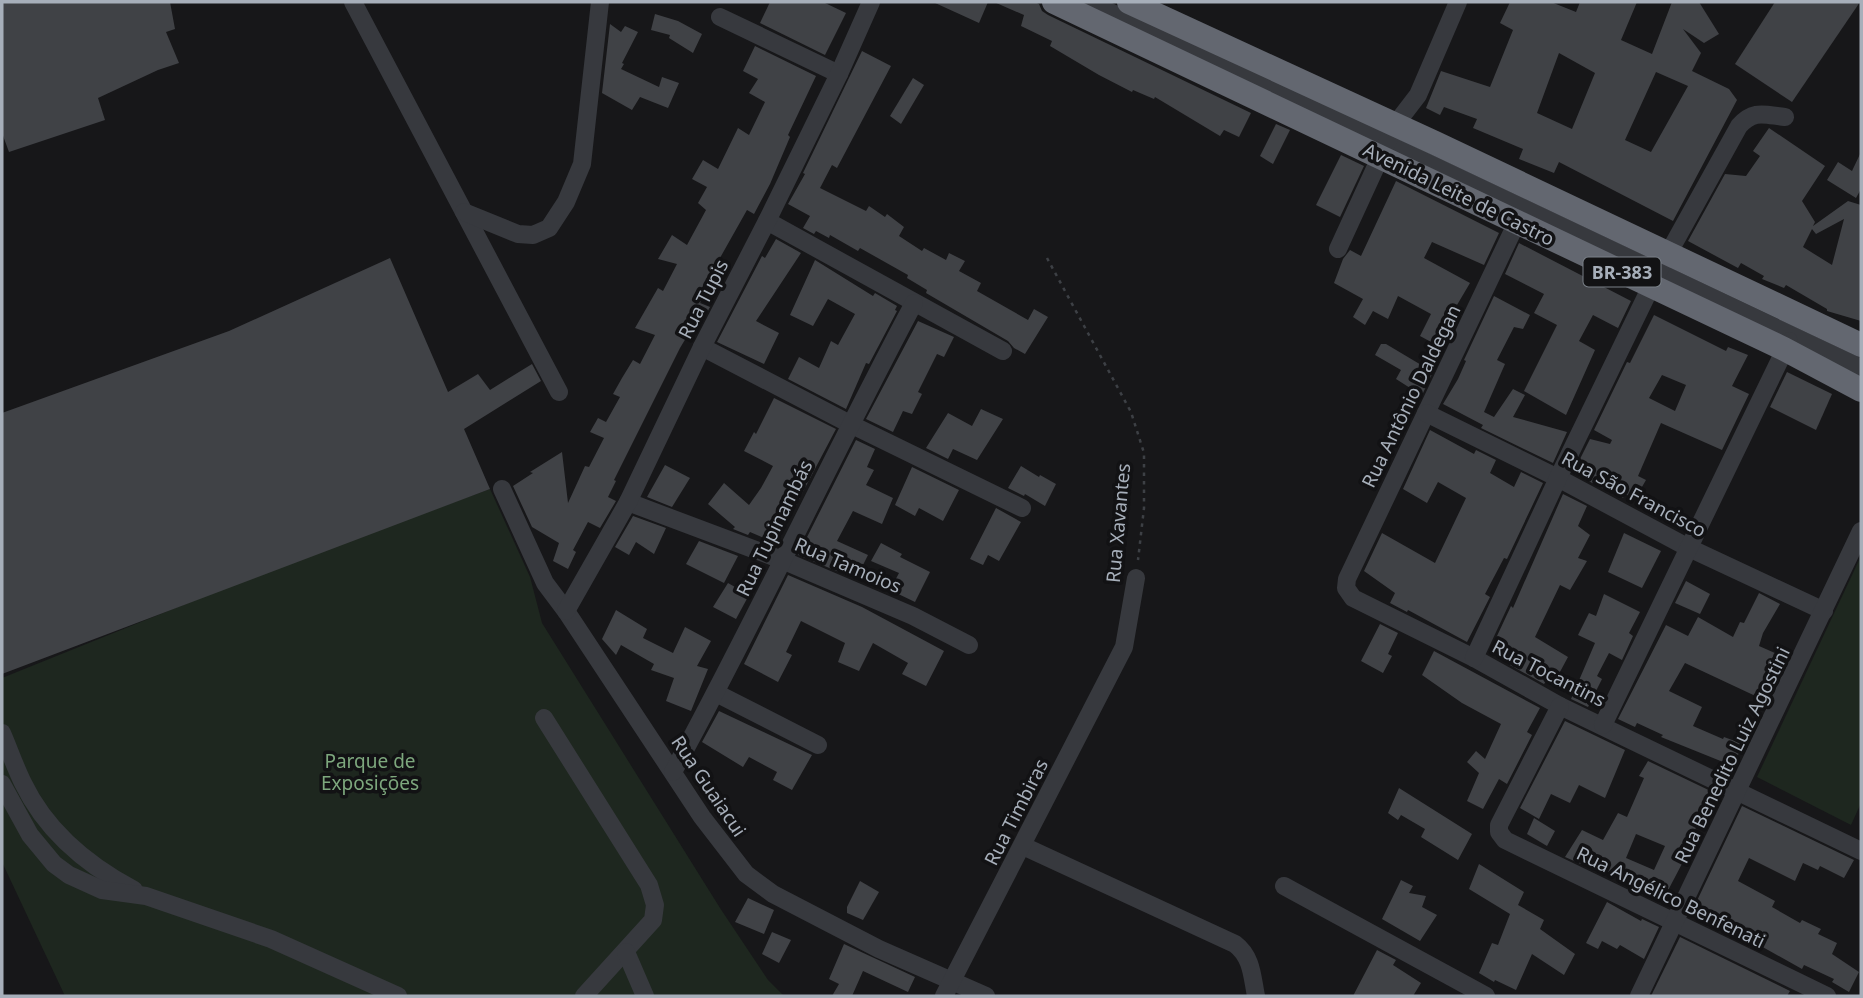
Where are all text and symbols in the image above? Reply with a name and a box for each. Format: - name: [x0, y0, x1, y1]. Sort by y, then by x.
- street label: Avenida Leite de Castro: [1359, 136, 1559, 252]
- street label: Rua Tupis: [672, 255, 734, 343]
- road number: BR-383: [1584, 258, 1660, 286]
- street label: Rua Antônio Daldegan: [1355, 300, 1467, 492]
- street label: Rua São Francisco: [1557, 445, 1711, 543]
- street label: Rua Tupinambás: [730, 455, 818, 601]
- street label: Rua Xavantes: [1100, 462, 1136, 584]
- street label: Rua Tamoios: [791, 531, 905, 599]
- street label: Rua Tocantins: [1488, 633, 1610, 713]
- street label: Rua Benedito Luiz Agostini: [1668, 642, 1796, 868]
- street label: Rua Guaiacui: [666, 730, 752, 842]
- park label: Parque de Exposições: [321, 748, 419, 796]
- street label: Rua Timbiras: [978, 754, 1054, 870]
- street label: Rua Angélico Benfenati: [1572, 840, 1770, 954]

